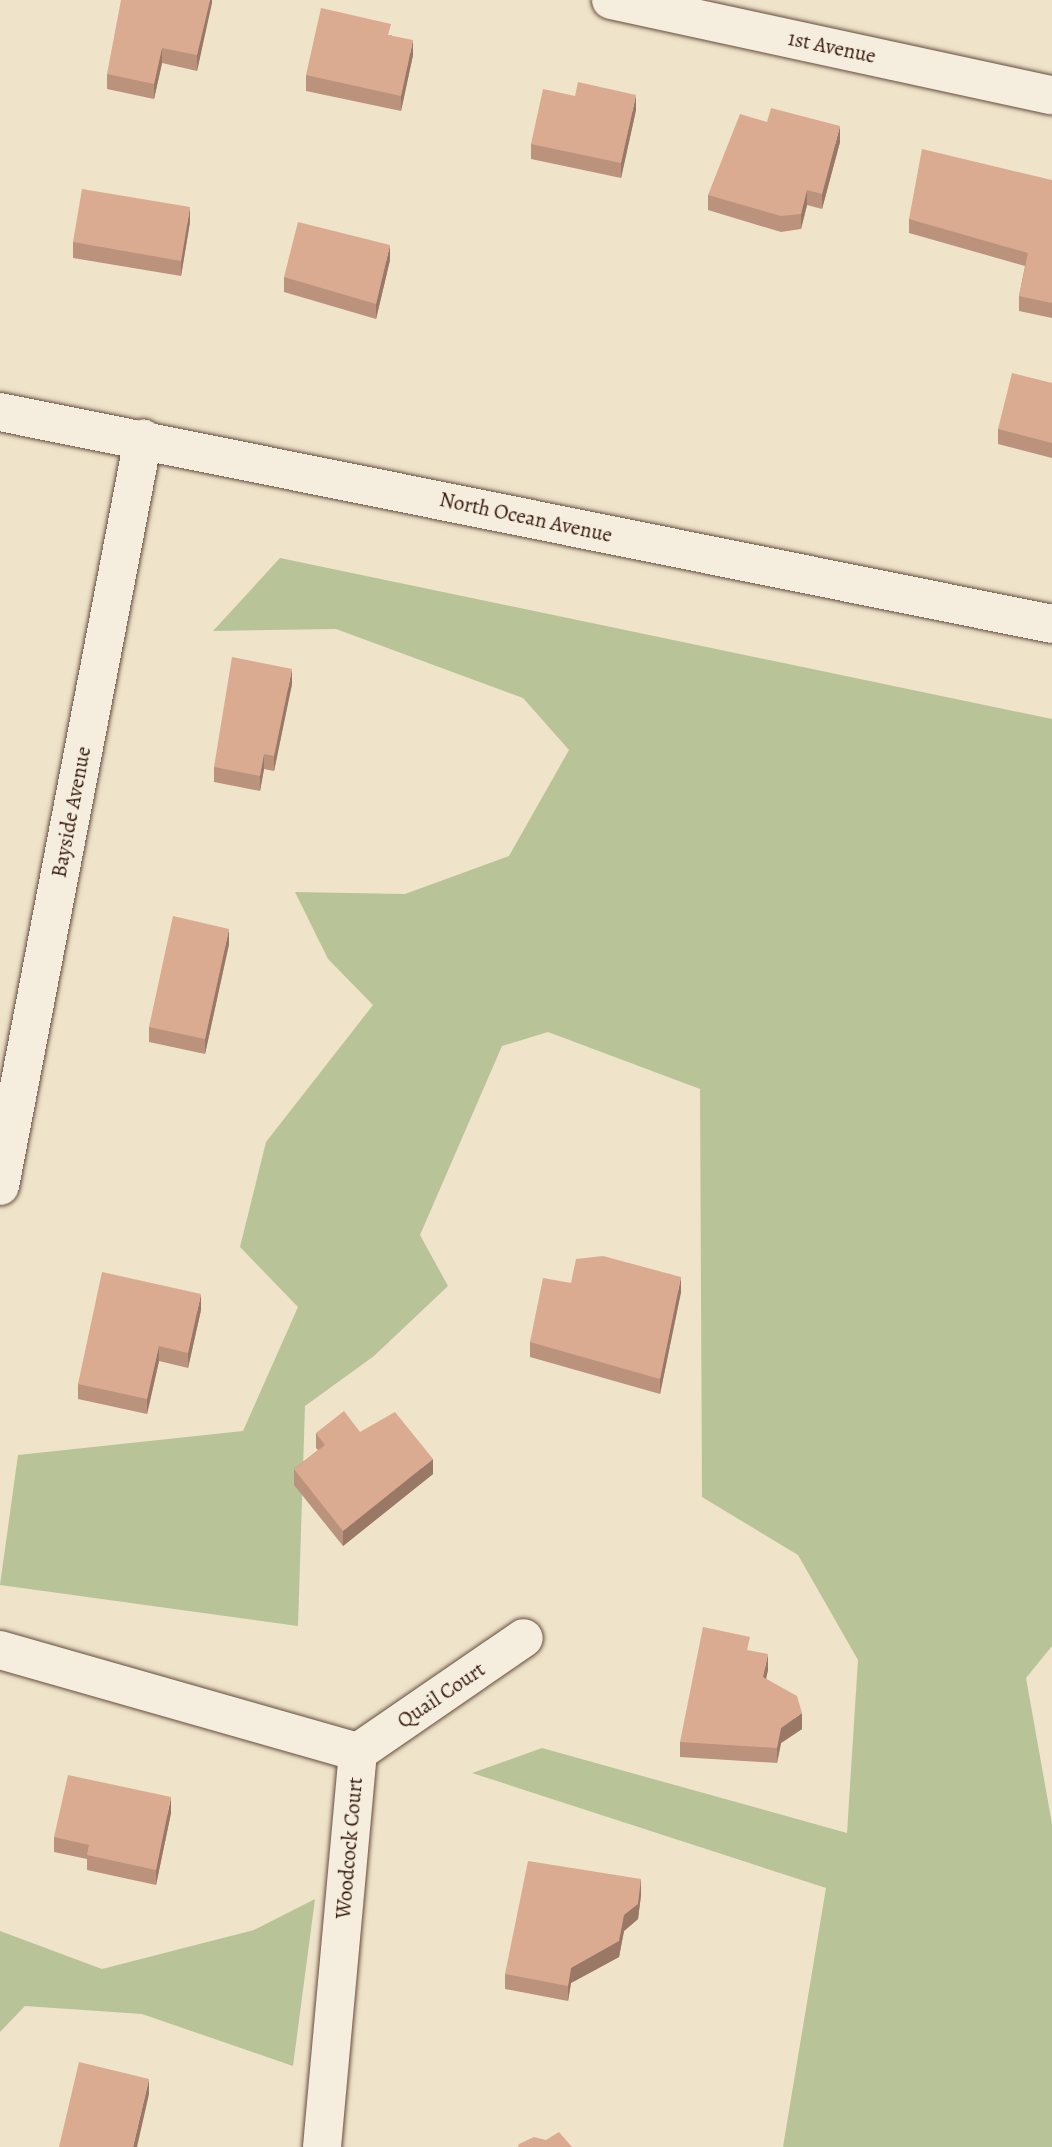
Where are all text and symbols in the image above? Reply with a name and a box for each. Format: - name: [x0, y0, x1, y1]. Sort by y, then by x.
- street label: 1st Avenue: [786, 25, 878, 69]
- street label: North Ocean Avenue: [437, 486, 615, 548]
- street label: Bayside Avenue: [46, 744, 96, 880]
- street label: Quail Court: [392, 1656, 490, 1734]
- street label: Woodcock Court: [330, 1776, 368, 1920]

